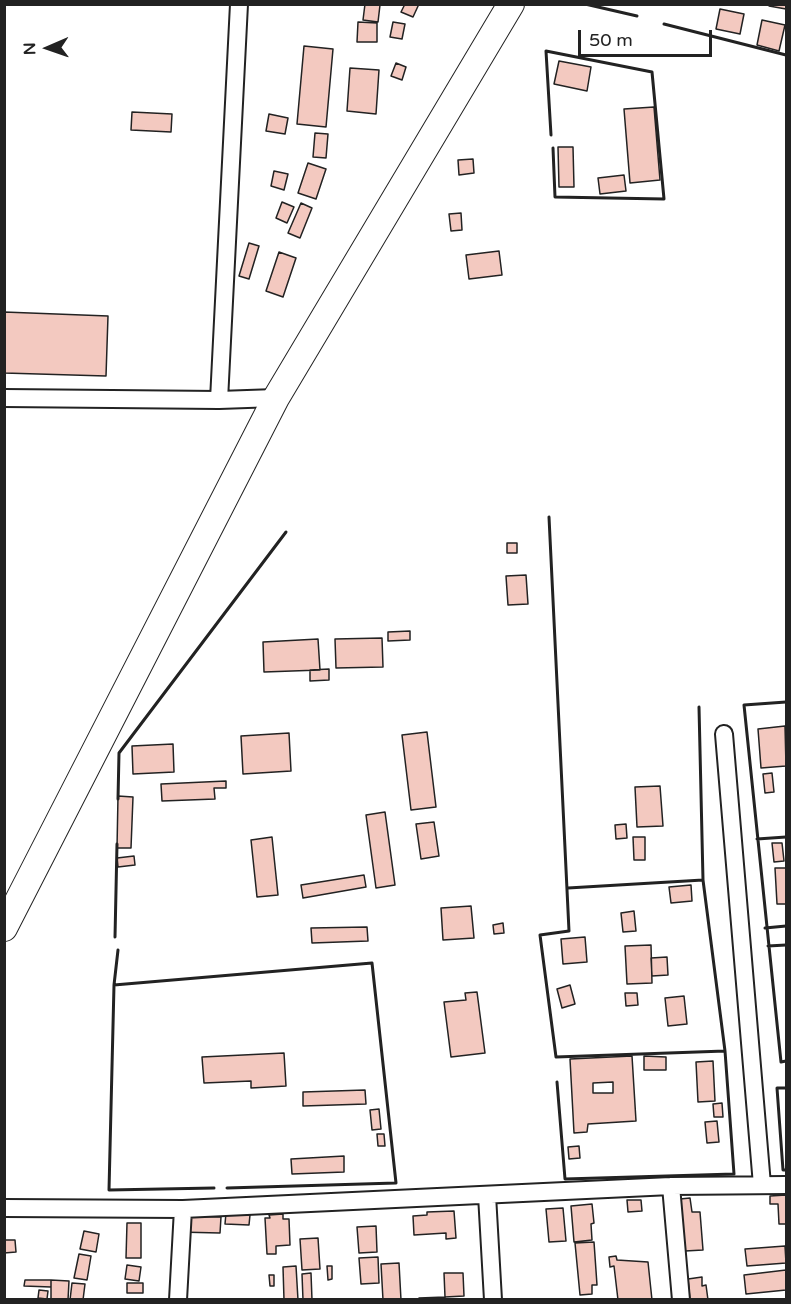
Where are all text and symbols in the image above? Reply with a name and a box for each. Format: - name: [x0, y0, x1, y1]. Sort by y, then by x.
- north arrow: [18, 18, 78, 78]
- scale bar: [581, 18, 714, 56]
- text: 50 m: [589, 29, 633, 51]
- text: N: [20, 42, 40, 55]

